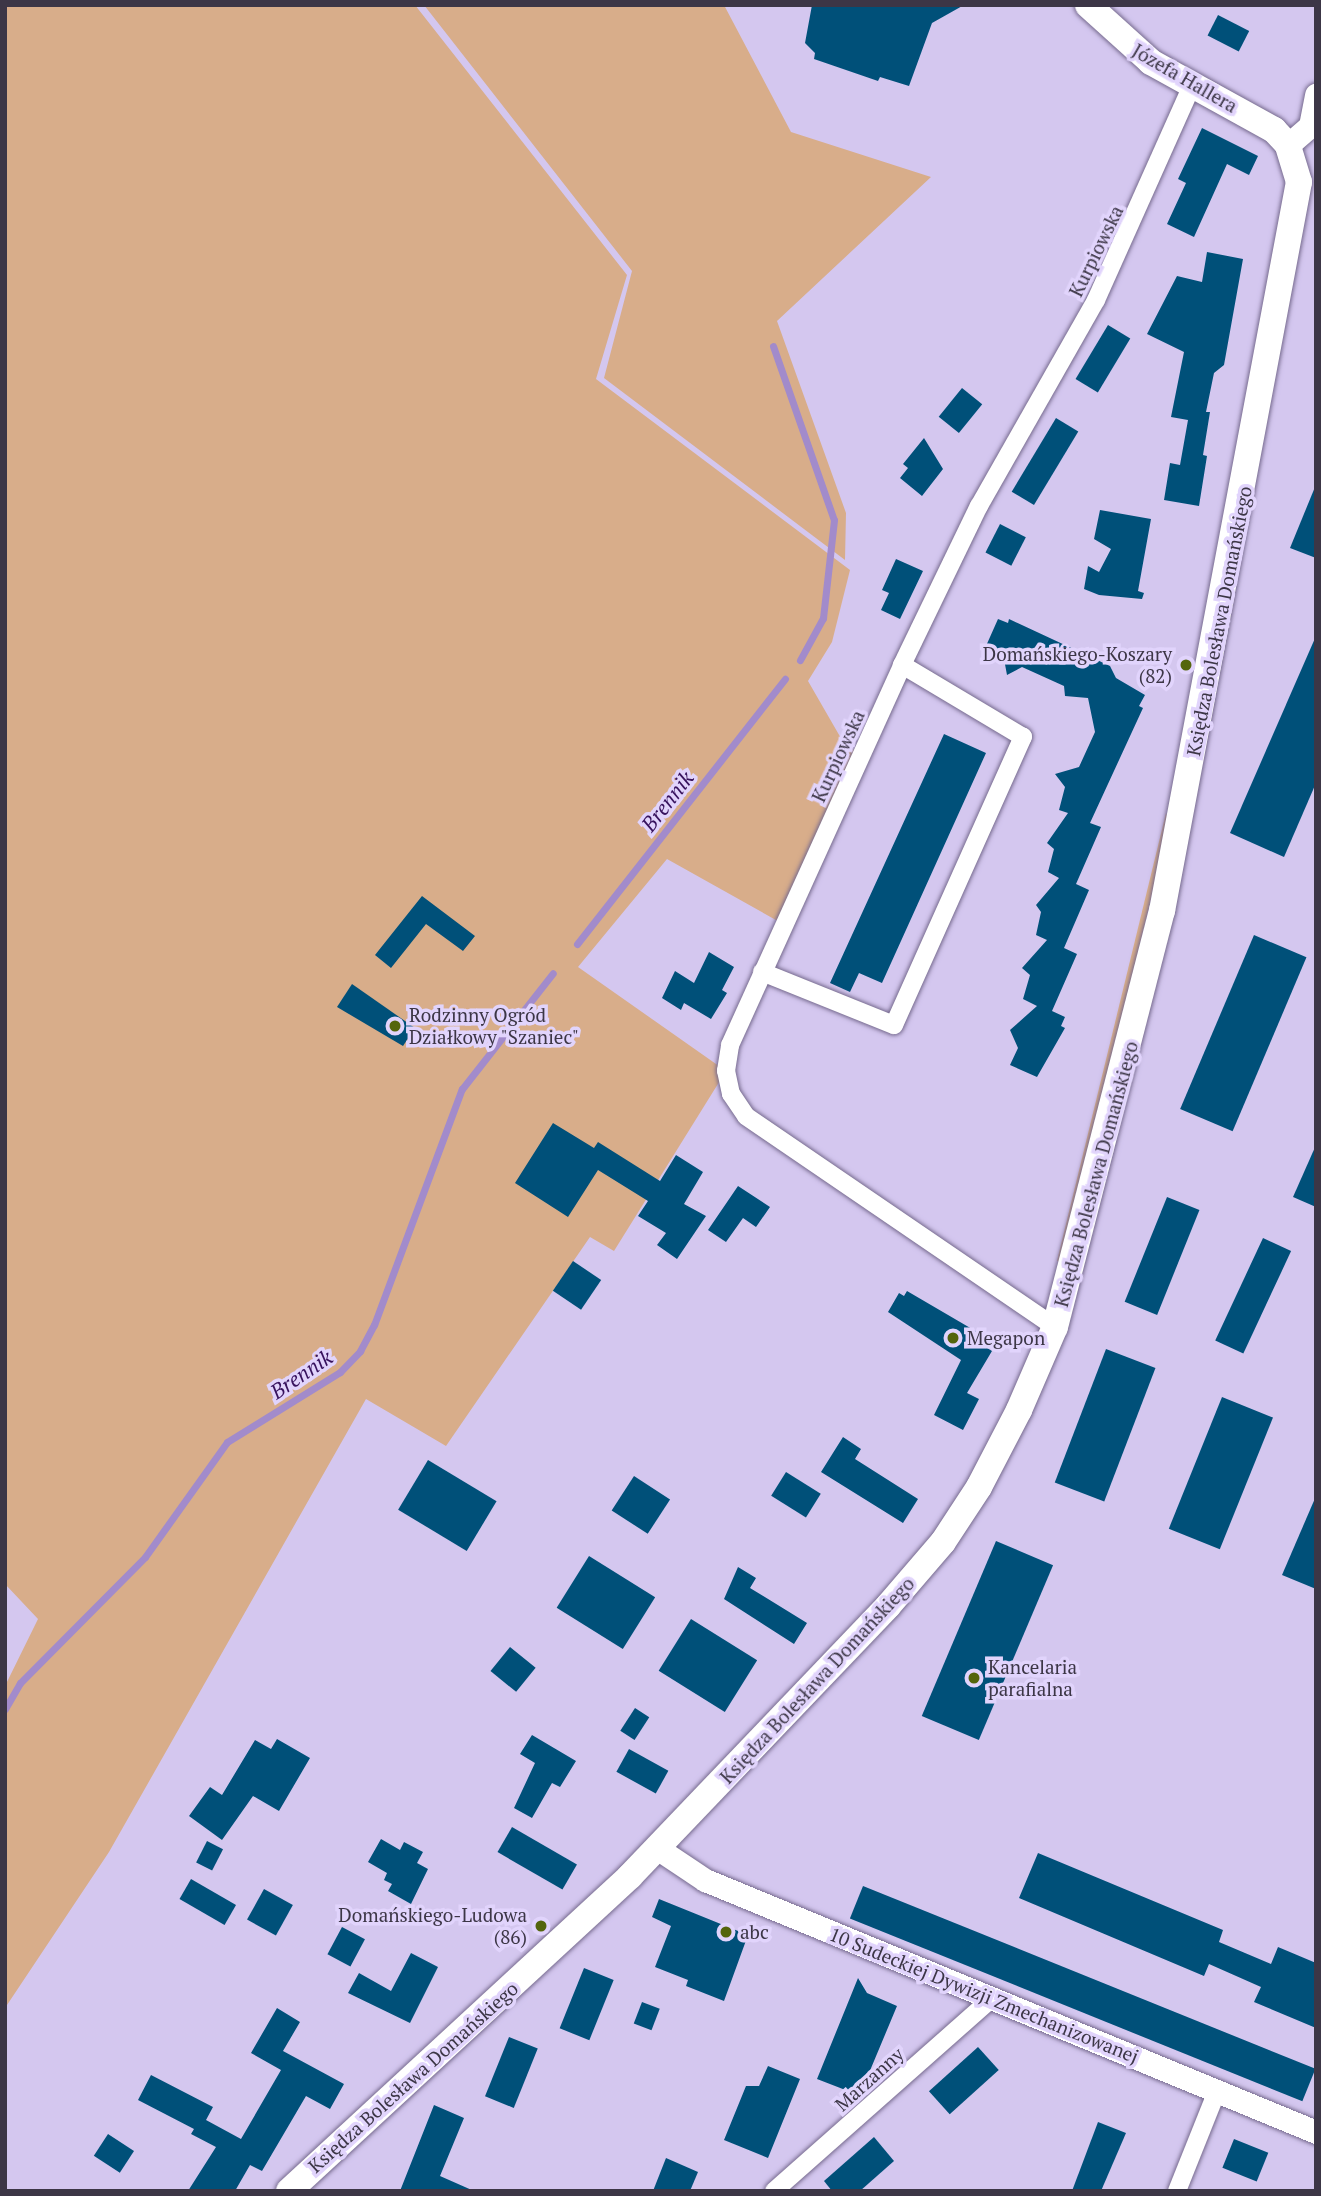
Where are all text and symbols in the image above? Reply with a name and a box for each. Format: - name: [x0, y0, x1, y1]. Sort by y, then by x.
- street label: Józefa Hallera: [1128, 39, 1242, 117]
- street label: Kurpiowska: [1064, 202, 1128, 300]
- street label: Księdza Bolesława Domańskiego: [1182, 484, 1256, 758]
- place label: Domańskiego-Koszary (82): [983, 643, 1172, 687]
- marker: Domańskiego-Koszary (82): [1178, 657, 1194, 673]
- street label: Kurpiowska: [807, 706, 869, 806]
- water label: Brennik: [636, 766, 698, 836]
- place label: Rodzinny Ogród Działkowy "Szaniec": [409, 1004, 580, 1048]
- marker: Rodzinny Ogród Działkowy "Szaniec": [387, 1018, 403, 1034]
- street label: Księdza Bolesława Domańskiego: [1049, 1039, 1143, 1309]
- place label: Megapon: [967, 1327, 1045, 1349]
- marker: Megapon: [945, 1330, 961, 1346]
- water label: Brennik: [265, 1344, 337, 1404]
- street label: Księdza Bolesława Domańskiego: [715, 1572, 919, 1788]
- place label: Kancelaria parafialna: [988, 1656, 1077, 1700]
- marker: Kancelaria parafialna: [966, 1670, 982, 1686]
- place label: Domańskiego-Ludowa (86): [338, 1904, 527, 1948]
- marker: Domańskiego-Ludowa (86): [533, 1918, 549, 1934]
- place label: abc: [740, 1921, 769, 1943]
- street label: 10 Sudeckiej Dywizji Zmechanizowanej: [826, 1922, 1142, 2068]
- marker: abc: [718, 1924, 734, 1940]
- street label: Księdza Bolesława Domańskiego: [303, 1977, 523, 2177]
- street label: Marzanny: [830, 2042, 908, 2116]

